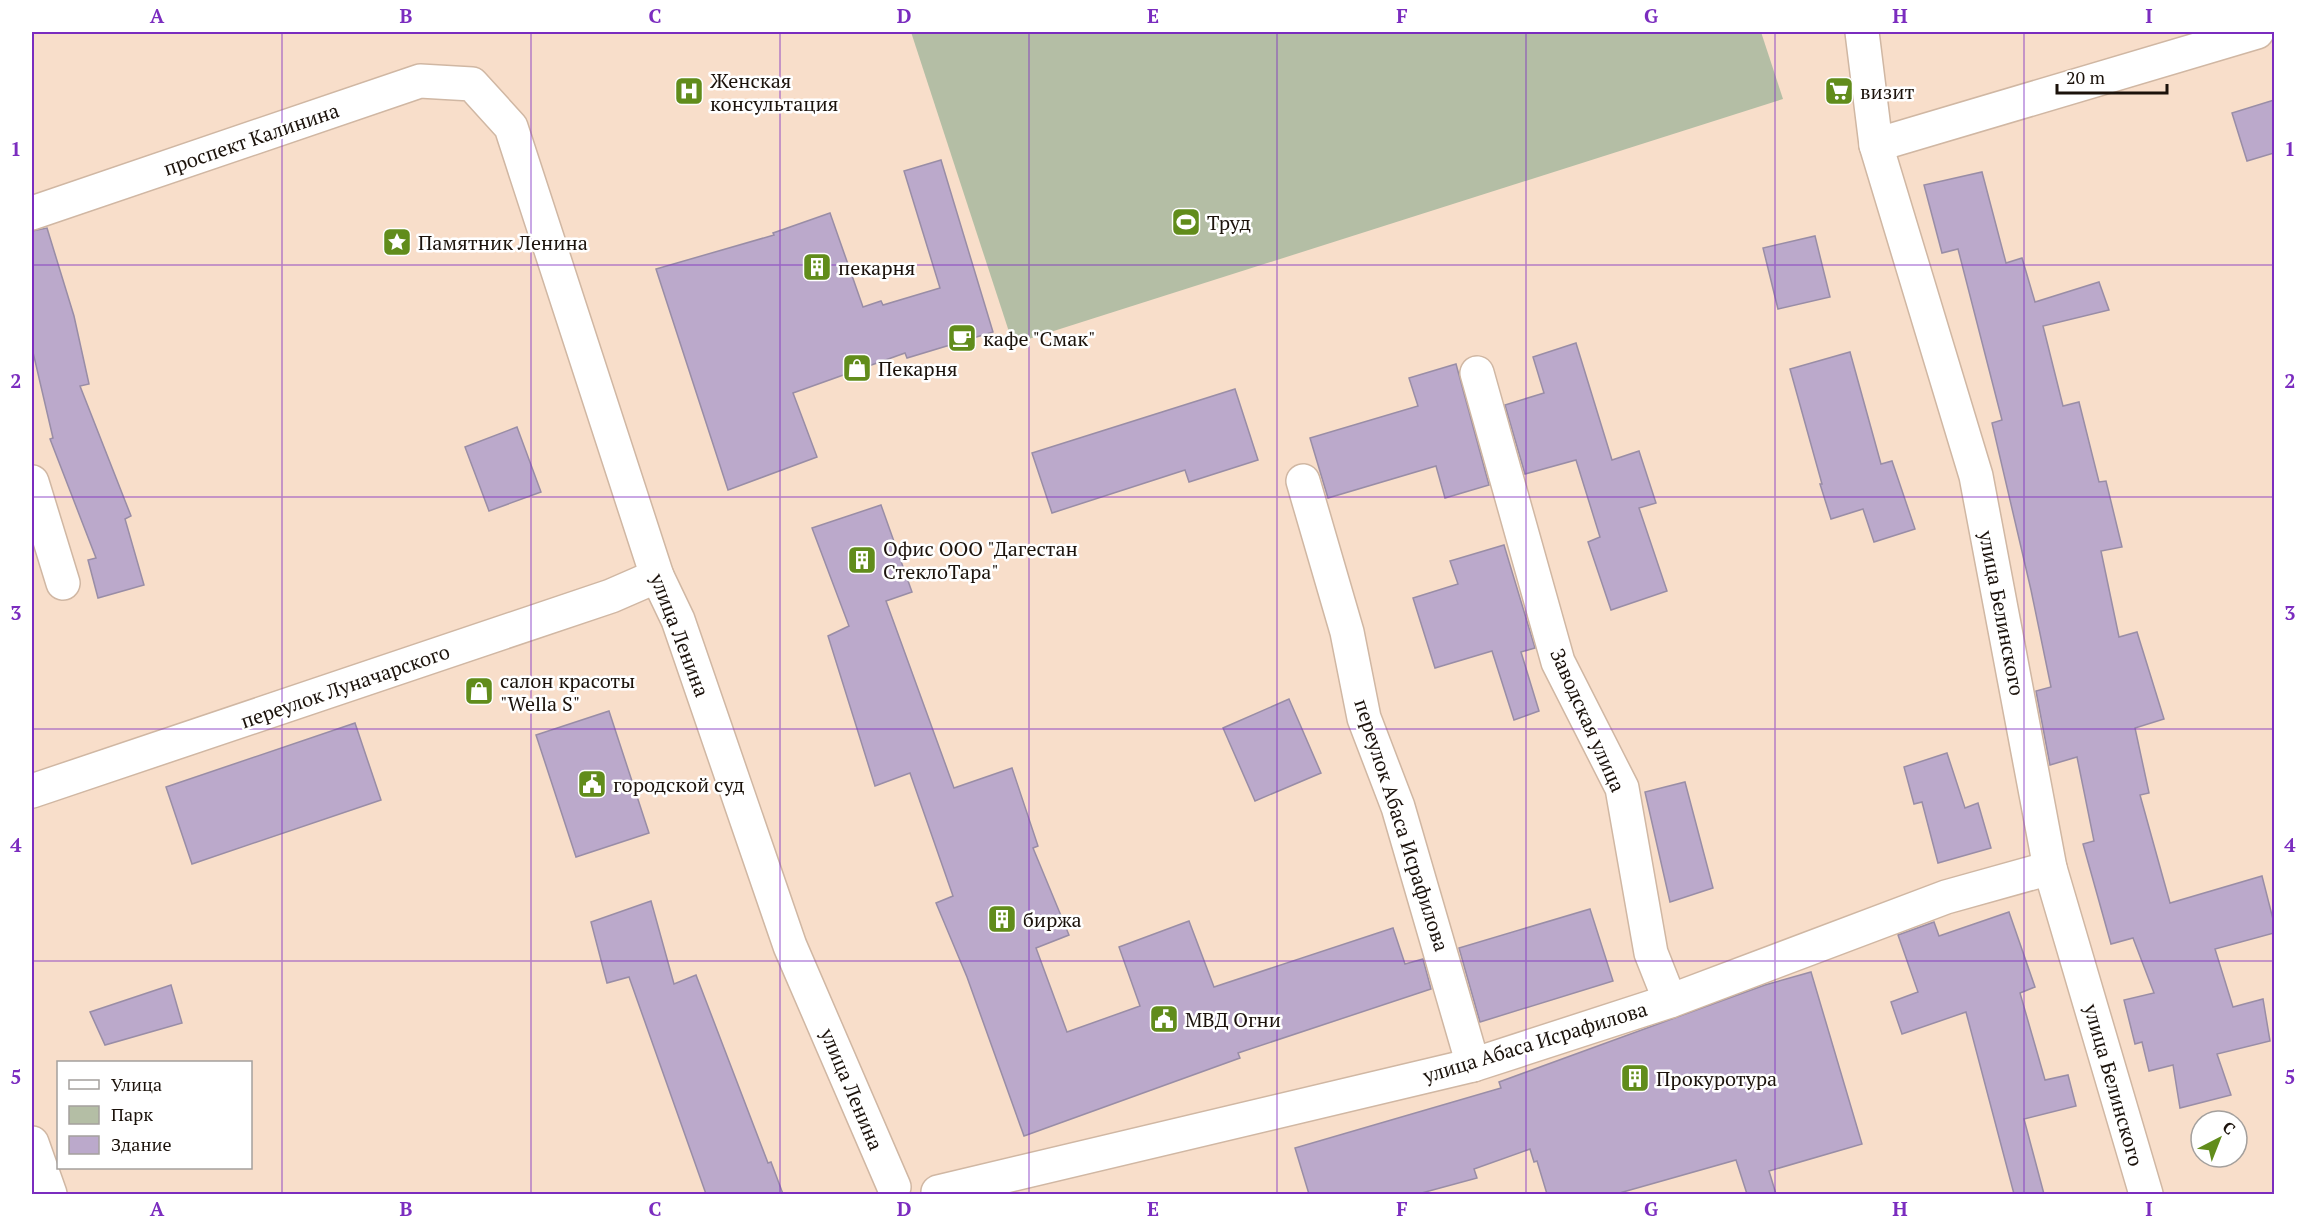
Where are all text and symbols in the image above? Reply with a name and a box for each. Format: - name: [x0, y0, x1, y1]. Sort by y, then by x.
- text: A: [150, 2, 165, 29]
- text: B: [400, 2, 413, 29]
- text: C: [648, 2, 662, 29]
- text: D: [897, 2, 911, 29]
- text: E: [1147, 2, 1159, 29]
- text: F: [1396, 2, 1408, 29]
- text: G: [1644, 2, 1658, 29]
- text: H: [1892, 2, 1908, 29]
- text: I: [2145, 2, 2153, 29]
- scale bar: [2057, 57, 2166, 95]
- text: 20 m: [2066, 65, 2106, 89]
- place label: Женская консультация: [710, 67, 838, 117]
- hospital icon: Женская консультация: [673, 75, 705, 107]
- supermarket icon: визит: [1823, 75, 1855, 107]
- place label: визит: [1860, 78, 1915, 105]
- street label: проспект Калинина: [160, 96, 342, 182]
- text: 1: [10, 135, 22, 162]
- text: 1: [2284, 135, 2296, 162]
- sports icon: Труд: [1170, 206, 1202, 238]
- place label: Труд: [1207, 209, 1251, 236]
- place icon: Памятник Ленина: [381, 226, 413, 258]
- place label: Памятник Ленина: [418, 229, 588, 256]
- building icon: пекарня: [801, 251, 833, 283]
- place label: пекарня: [838, 254, 915, 281]
- cafe icon: кафе "Смак": [946, 322, 978, 354]
- place label: кафе "Смак": [983, 325, 1096, 352]
- shop icon: Пекарня: [841, 352, 873, 384]
- place label: Пекарня: [878, 355, 958, 382]
- text: 2: [10, 367, 22, 394]
- text: 2: [2284, 367, 2296, 394]
- street label: улица Белинского: [1973, 527, 2031, 698]
- place label: Офис ООО "Дагестан СтеклоТара": [883, 535, 1078, 585]
- building icon: Офис ООО "Дагестан СтеклоТара": [846, 544, 878, 576]
- street label: улица Ленина: [644, 569, 716, 700]
- text: 3: [10, 599, 22, 626]
- text: 3: [2284, 599, 2296, 626]
- street label: переулок Луначарского: [237, 638, 453, 734]
- street label: Заводская улица: [1544, 644, 1632, 796]
- place label: салон красоты "Wella S": [500, 667, 635, 717]
- shop icon: салон красоты "Wella S": [463, 675, 495, 707]
- street label: переулок Абаса Исрафилова: [1348, 695, 1456, 955]
- public building icon: городской суд: [576, 768, 608, 800]
- place label: городской суд: [613, 771, 745, 798]
- text: 4: [10, 831, 22, 858]
- text: 4: [2284, 831, 2296, 858]
- building icon: биржа: [986, 903, 1018, 935]
- place label: биржа: [1023, 906, 1082, 933]
- street label: улица Абаса Исрафилова: [1419, 995, 1650, 1089]
- street label: улица Белинского: [2078, 1000, 2150, 1169]
- public building icon: МВД Огни: [1148, 1003, 1180, 1035]
- place label: МВД Огни: [1185, 1006, 1281, 1033]
- street label: улица Ленина: [814, 1023, 890, 1154]
- legend: [57, 1061, 252, 1169]
- building icon: Прокуротура: [1619, 1062, 1651, 1094]
- text: 5: [10, 1063, 22, 1090]
- text: 5: [2284, 1063, 2296, 1090]
- place label: Прокуротура: [1656, 1065, 1777, 1092]
- text: Улица: [111, 1072, 162, 1096]
- text: Парк: [111, 1102, 153, 1126]
- north arrow: [2189, 1109, 2249, 1169]
- text: С: [2218, 1116, 2240, 1140]
- text: Здание: [111, 1132, 171, 1156]
- text: A: [150, 1195, 165, 1222]
- text: B: [400, 1195, 413, 1222]
- text: C: [648, 1195, 662, 1222]
- text: D: [897, 1195, 911, 1222]
- text: E: [1147, 1195, 1159, 1222]
- text: F: [1396, 1195, 1408, 1222]
- text: G: [1644, 1195, 1658, 1222]
- text: H: [1892, 1195, 1908, 1222]
- text: I: [2145, 1195, 2153, 1222]

